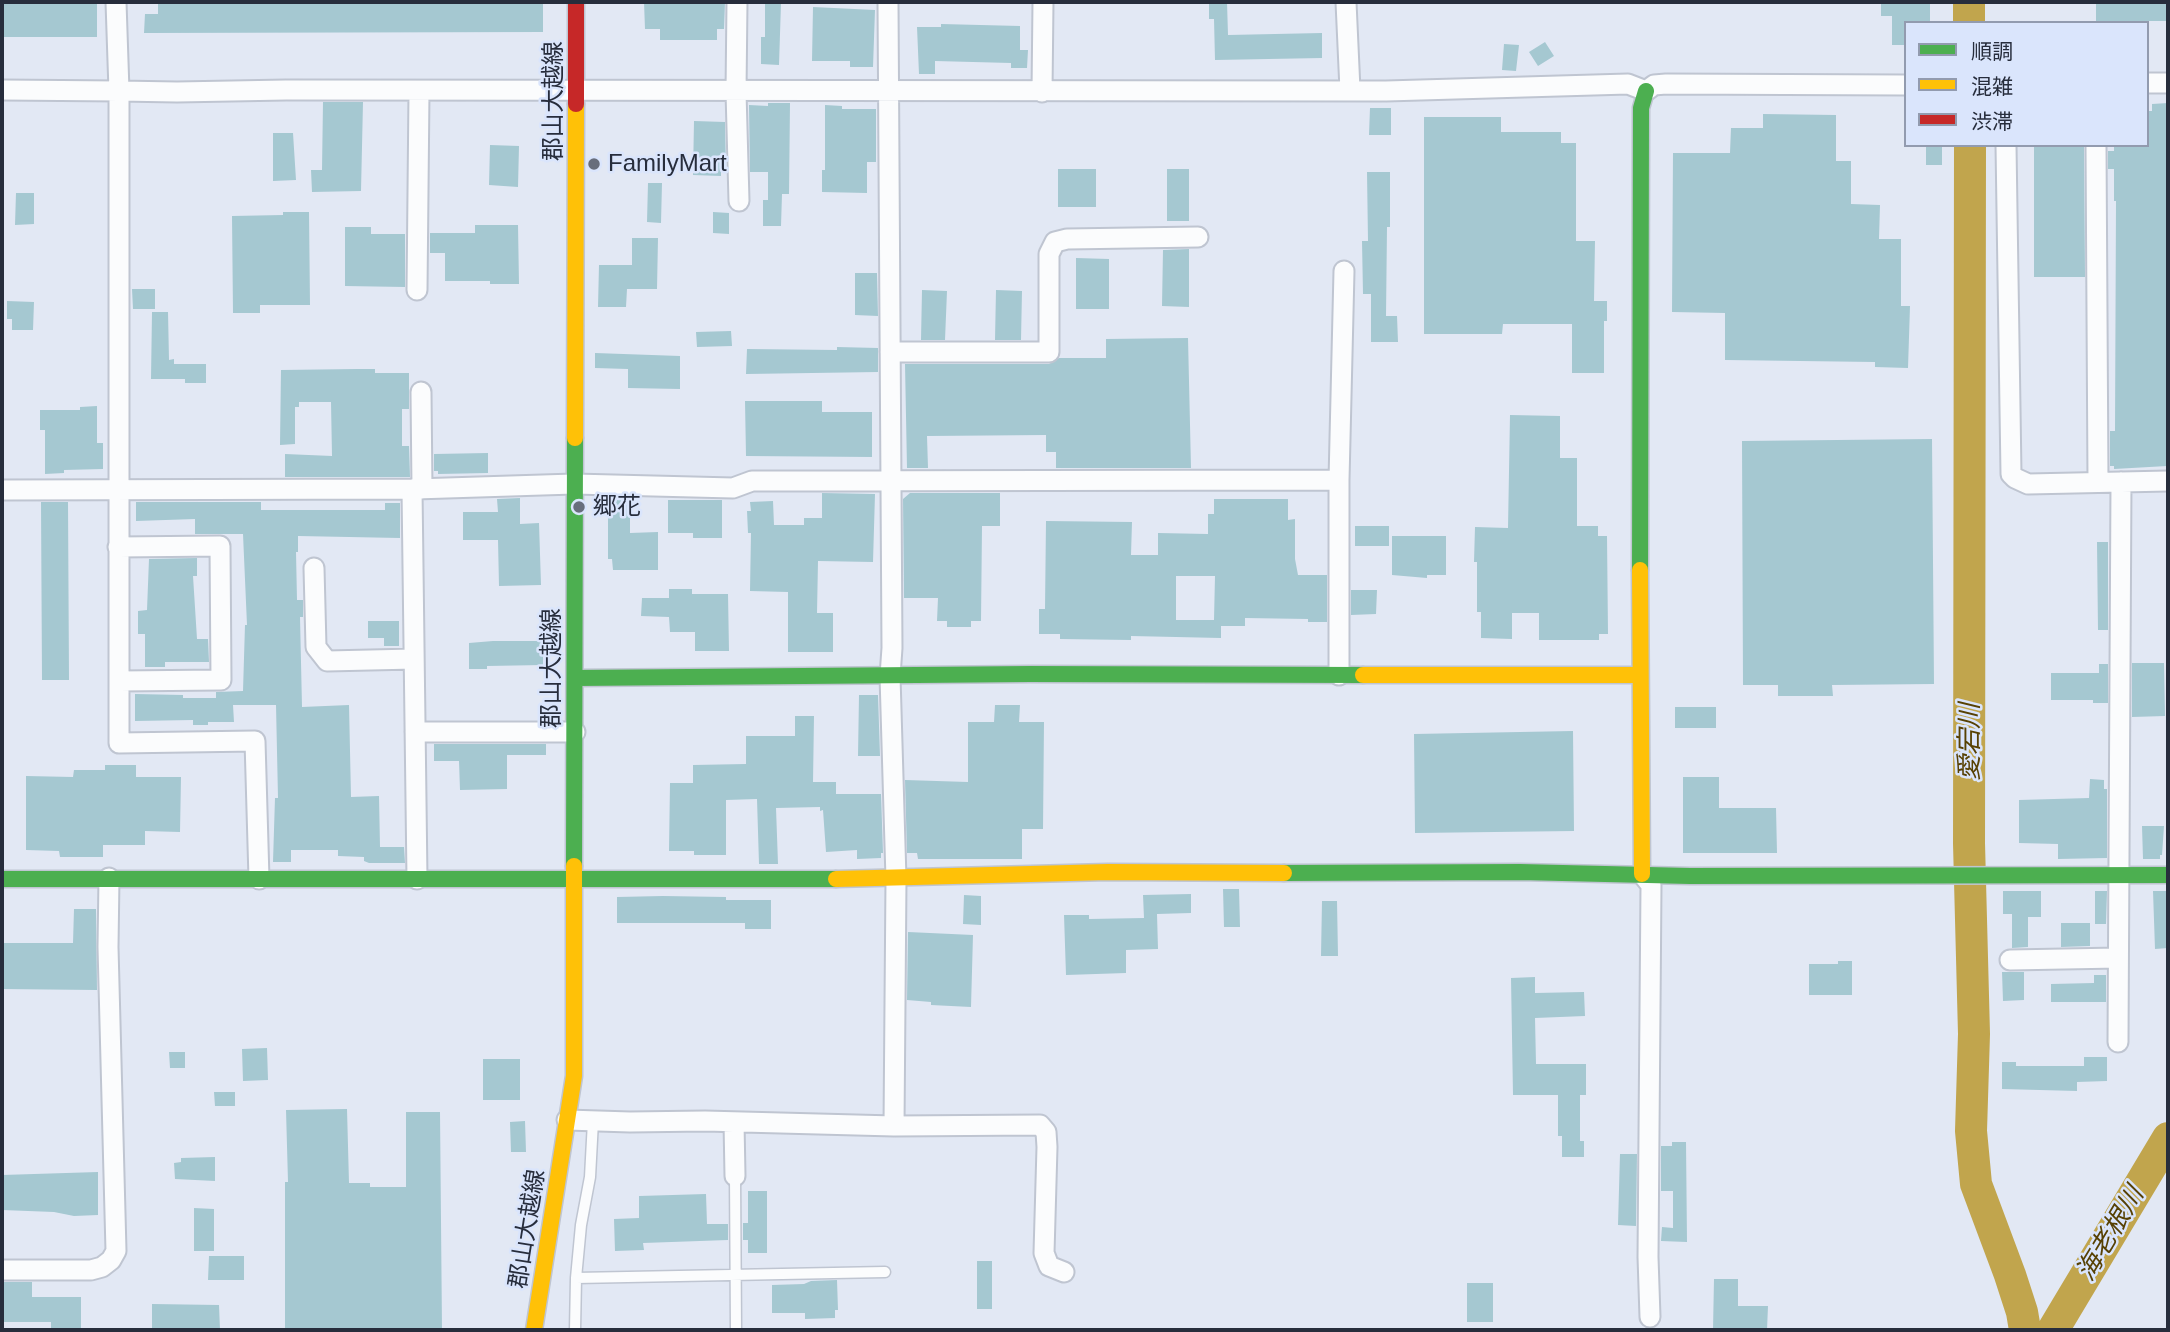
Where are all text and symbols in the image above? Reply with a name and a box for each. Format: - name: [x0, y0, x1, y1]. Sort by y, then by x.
- legend: [1904, 21, 2149, 147]
- text: 順調: [1971, 40, 2013, 63]
- street label: 郡山大越線: [540, 41, 568, 161]
- text: 混雑: [1971, 75, 2013, 98]
- text: 渋滞: [1971, 110, 2013, 133]
- place label: FamilyMart: [608, 150, 727, 178]
- marker: FamilyMart: [586, 156, 602, 172]
- place label: 郷花: [593, 493, 641, 521]
- marker: 郷花: [571, 499, 587, 515]
- street label: 郡山大越線: [538, 608, 566, 728]
- water label: 愛宕川: [1955, 703, 1987, 781]
- street label: 郡山大越線: [504, 1167, 552, 1291]
- water label: 海老根川: [2071, 1181, 2151, 1287]

